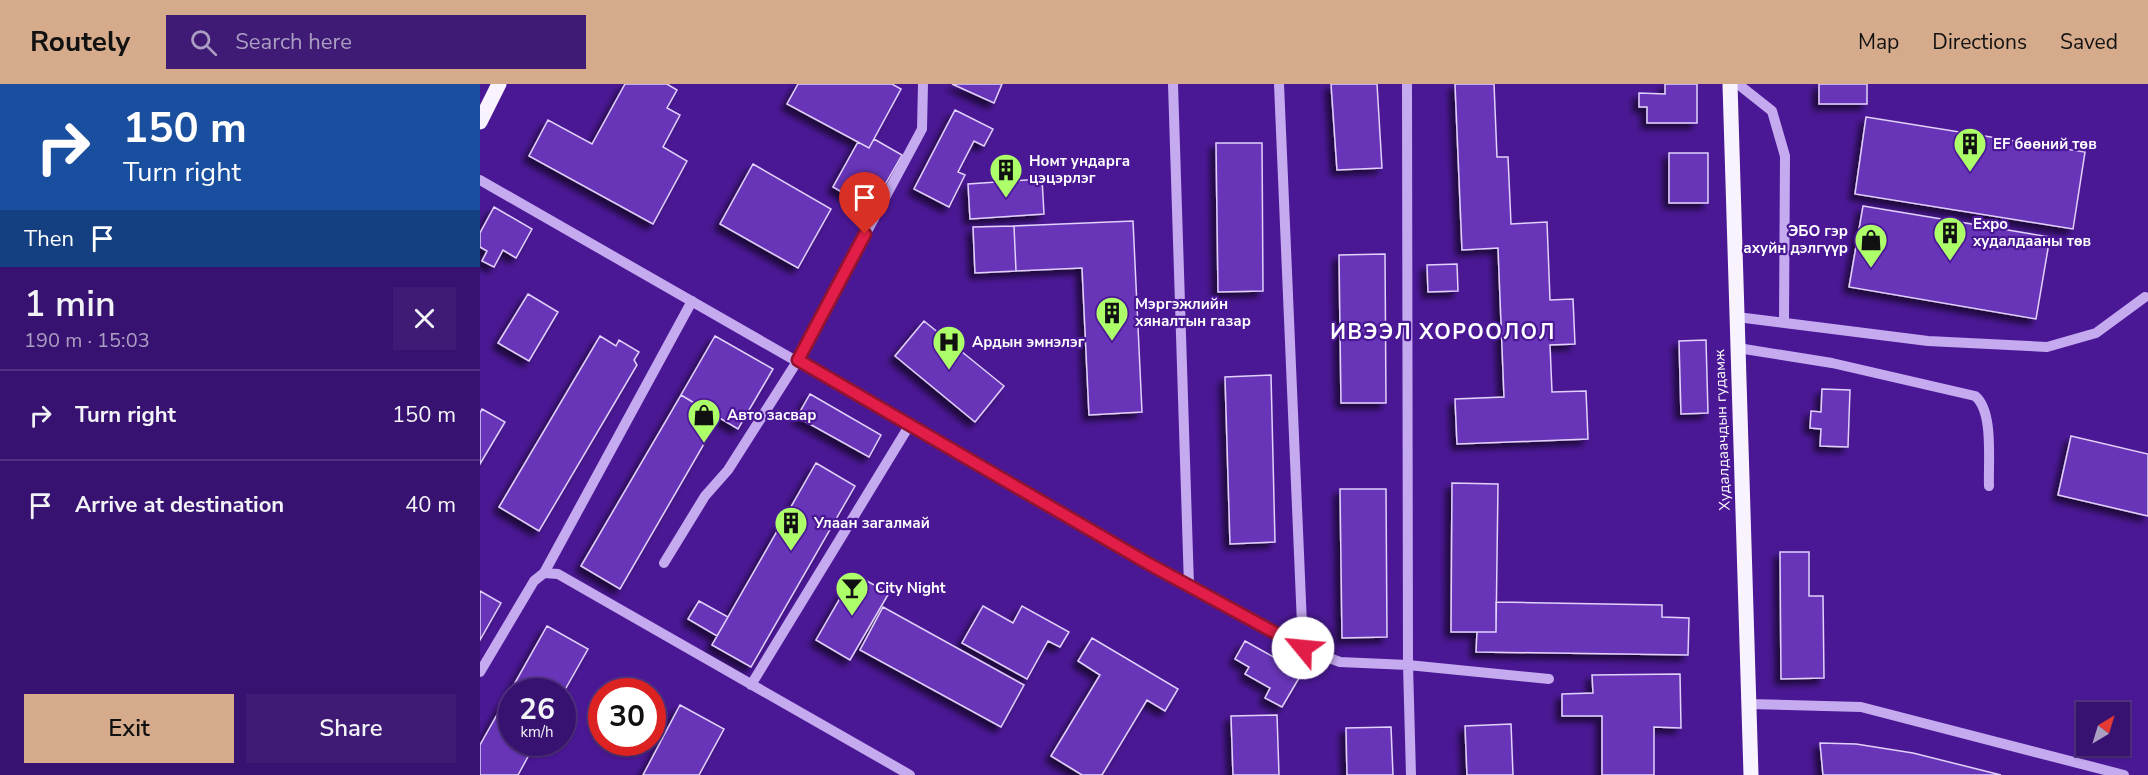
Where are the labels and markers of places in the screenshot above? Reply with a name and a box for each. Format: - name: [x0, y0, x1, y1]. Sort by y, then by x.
- building icon: EF бөөний төв: [1952, 126, 1988, 173]
- place label: EF бөөний төв: [1993, 134, 2097, 154]
- place label: Номт ундарга цэцэрлэг: [1029, 151, 1130, 188]
- building icon: Номт ундарга цэцэрлэг: [988, 152, 1024, 199]
- pin: [839, 172, 890, 234]
- place label: Expo худалдааны төв: [1973, 214, 2091, 251]
- building icon: Expo худалдааны төв: [1932, 215, 1968, 262]
- place label: ЭБО гэр ахуйн дэлгүүр: [1743, 221, 1848, 258]
- shop icon: ЭБО гэр ахуйн дэлгүүр: [1853, 222, 1889, 269]
- place label: Мэргэжлийн хяналтын газар: [1135, 294, 1251, 331]
- building icon: Мэргэжлийн хяналтын газар: [1094, 295, 1130, 342]
- hospital icon: Ардын эмнэлэг: [931, 324, 967, 371]
- place label: Ардын эмнэлэг: [972, 332, 1085, 352]
- shop icon: Авто засвар: [686, 397, 722, 444]
- place label: Авто засвар: [727, 405, 816, 425]
- building icon: Улаан загалмай: [773, 505, 809, 552]
- place label: Улаан загалмай: [813, 513, 930, 533]
- bar icon: City Night: [834, 570, 870, 617]
- place label: City Night: [875, 578, 946, 598]

